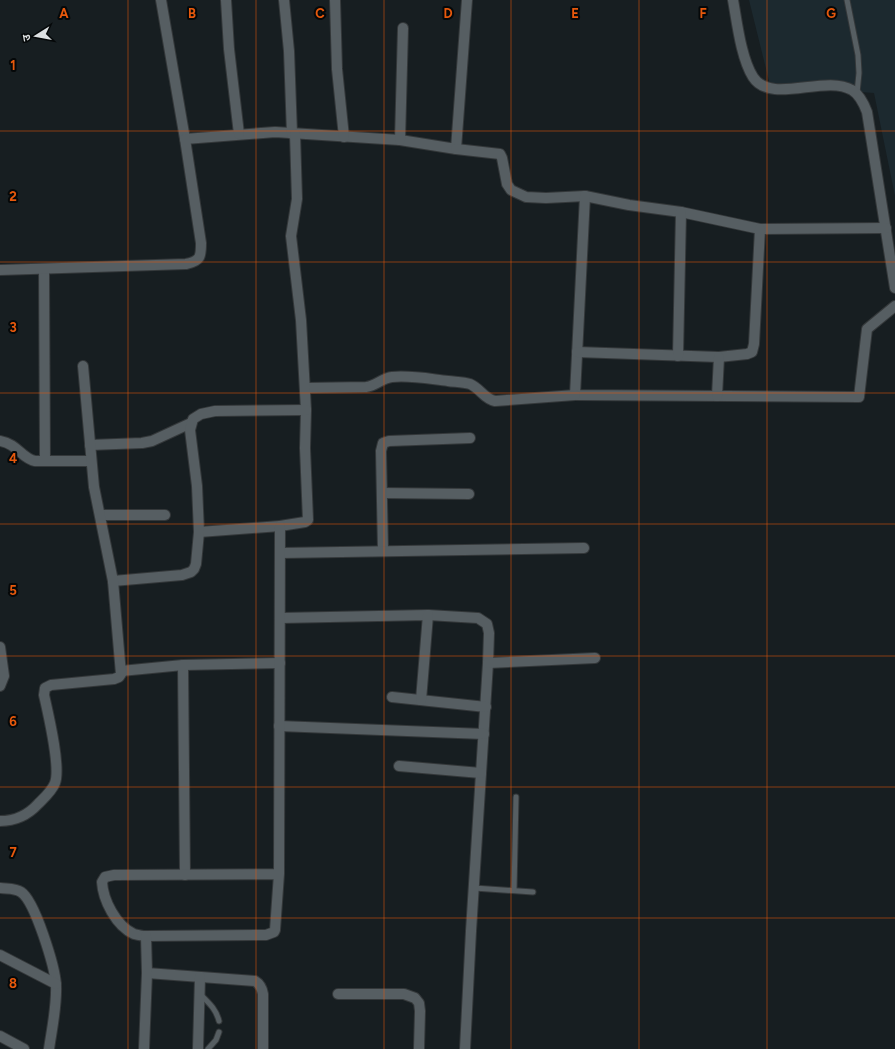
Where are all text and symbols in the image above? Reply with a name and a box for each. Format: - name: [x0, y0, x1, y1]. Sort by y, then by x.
- text: A: [59, 6, 69, 21]
- text: B: [188, 6, 196, 21]
- text: C: [315, 6, 325, 21]
- text: D: [443, 6, 453, 21]
- text: E: [571, 6, 579, 21]
- text: F: [699, 6, 707, 21]
- text: G: [826, 6, 836, 21]
- north arrow: [16, 16, 56, 56]
- text: उ: [20, 33, 34, 42]
- text: 1: [10, 58, 16, 73]
- text: 2: [9, 189, 17, 204]
- text: 3: [9, 320, 17, 335]
- text: 4: [9, 451, 17, 466]
- text: 5: [9, 583, 17, 598]
- text: 6: [9, 714, 17, 729]
- text: 7: [9, 845, 17, 860]
- text: 8: [9, 976, 17, 991]

